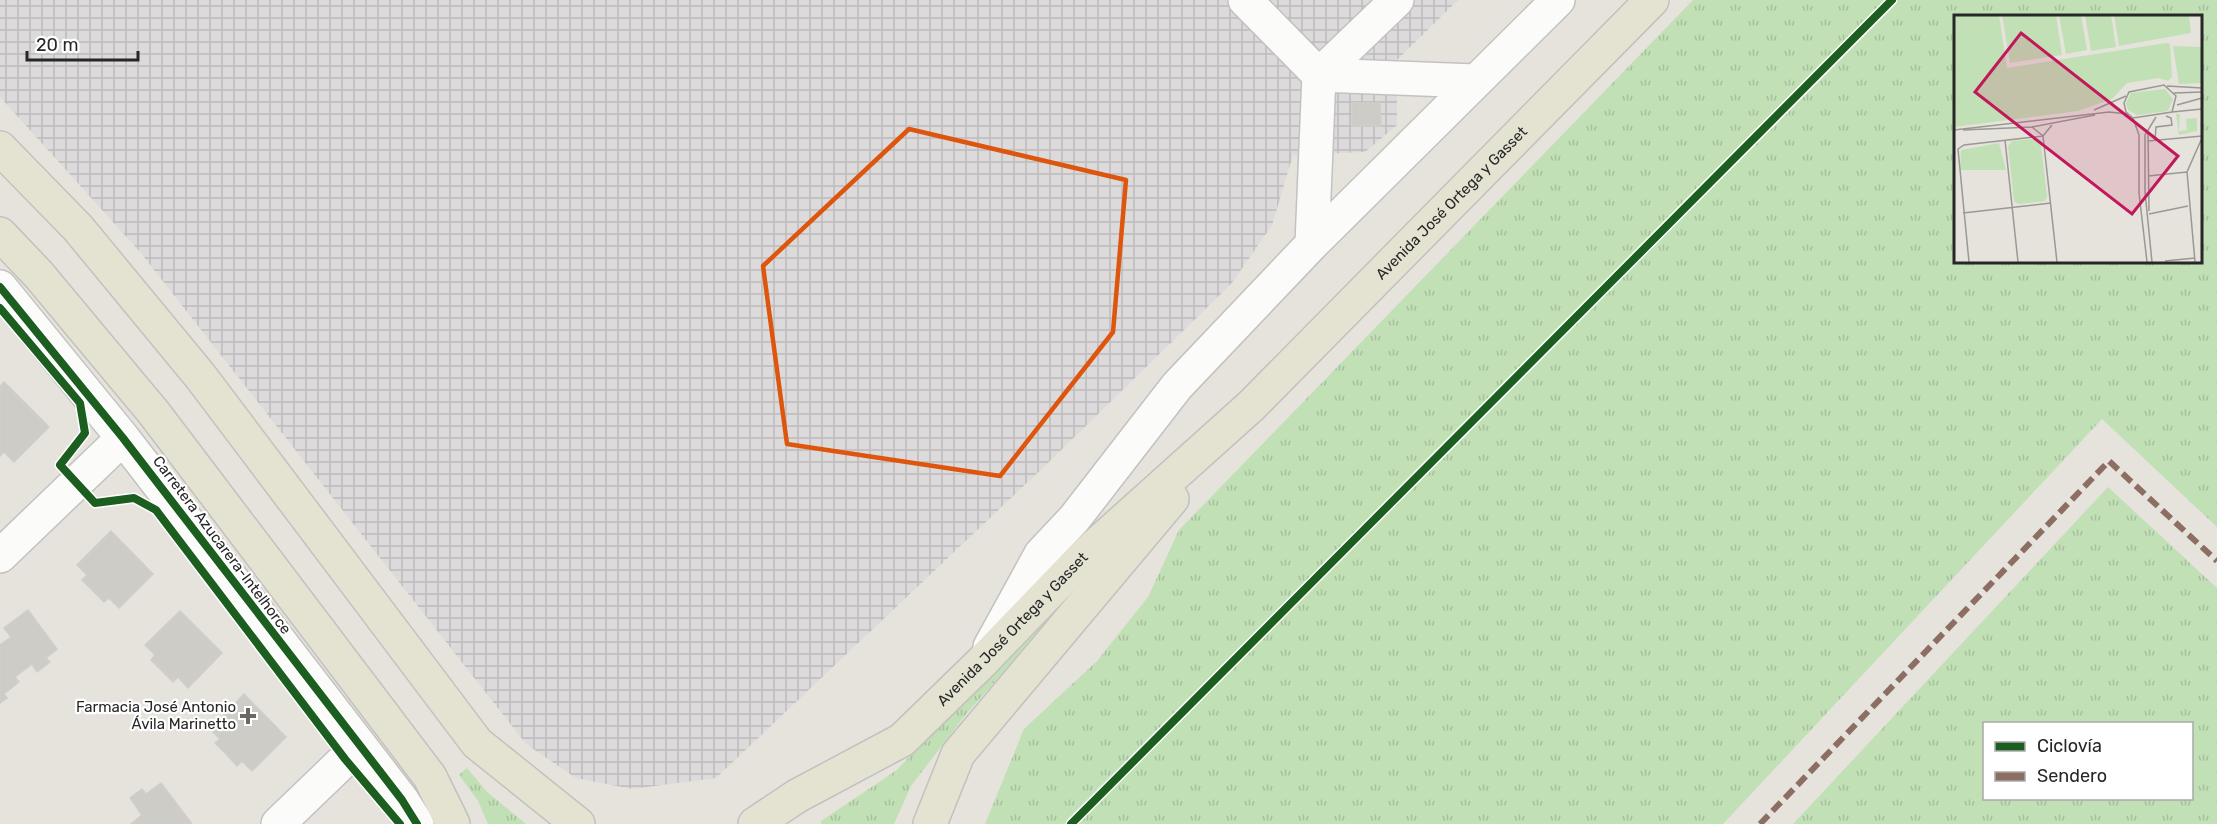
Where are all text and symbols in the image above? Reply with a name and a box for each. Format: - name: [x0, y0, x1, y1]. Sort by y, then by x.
- inset map: [1954, 15, 2202, 262]
- scale bar: [27, 24, 138, 62]
- text: 20 m: [36, 34, 78, 56]
- street label: Avenida José Ortega y Gasset: [1372, 123, 1531, 283]
- street label: Carretera Azucarera-Intelhorce: [149, 452, 295, 638]
- street label: Avenida José Ortega y Gasset: [933, 549, 1092, 710]
- place label: Farmacia José Antonio Ávila Marinetto: [76, 698, 236, 733]
- marker: Farmacia José Antonio Ávila Marinetto: [241, 709, 255, 723]
- legend: [1983, 722, 2193, 800]
- text: Ciclovía: [2037, 735, 2102, 757]
- text: Sendero: [2037, 765, 2107, 787]

